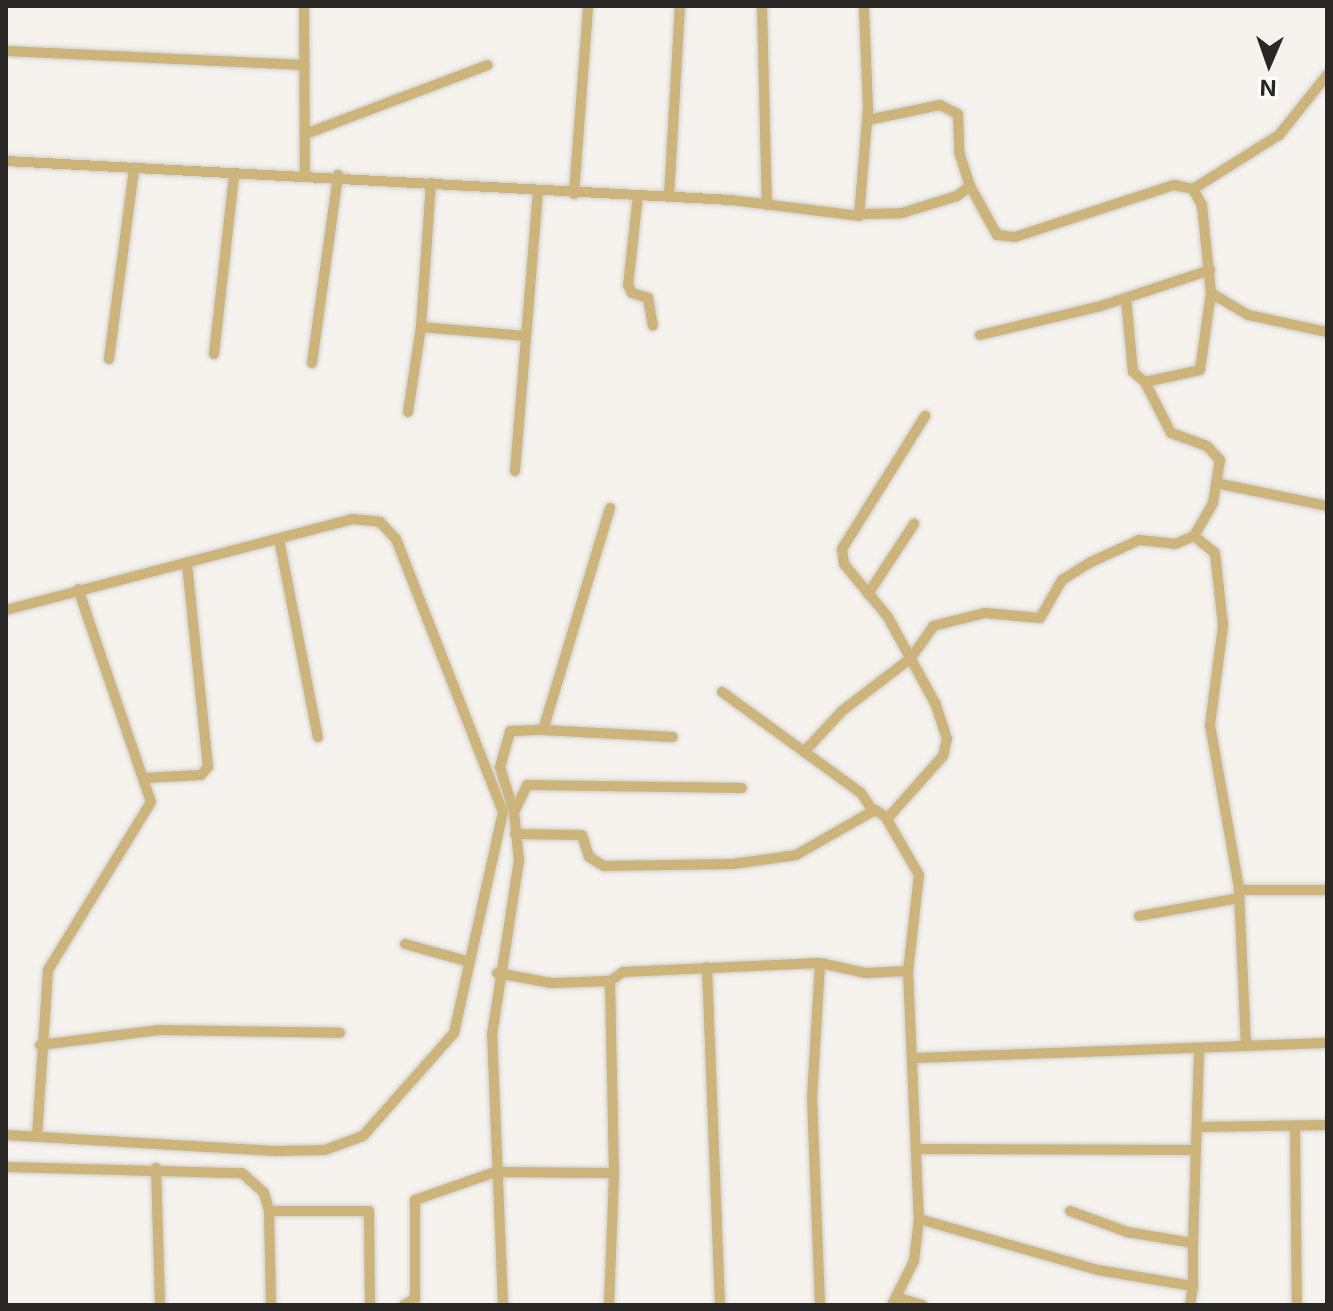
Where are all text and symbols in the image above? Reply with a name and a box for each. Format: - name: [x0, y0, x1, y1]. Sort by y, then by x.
- north arrow: [1229, 24, 1309, 104]
- text: N: [1259, 75, 1277, 101]

